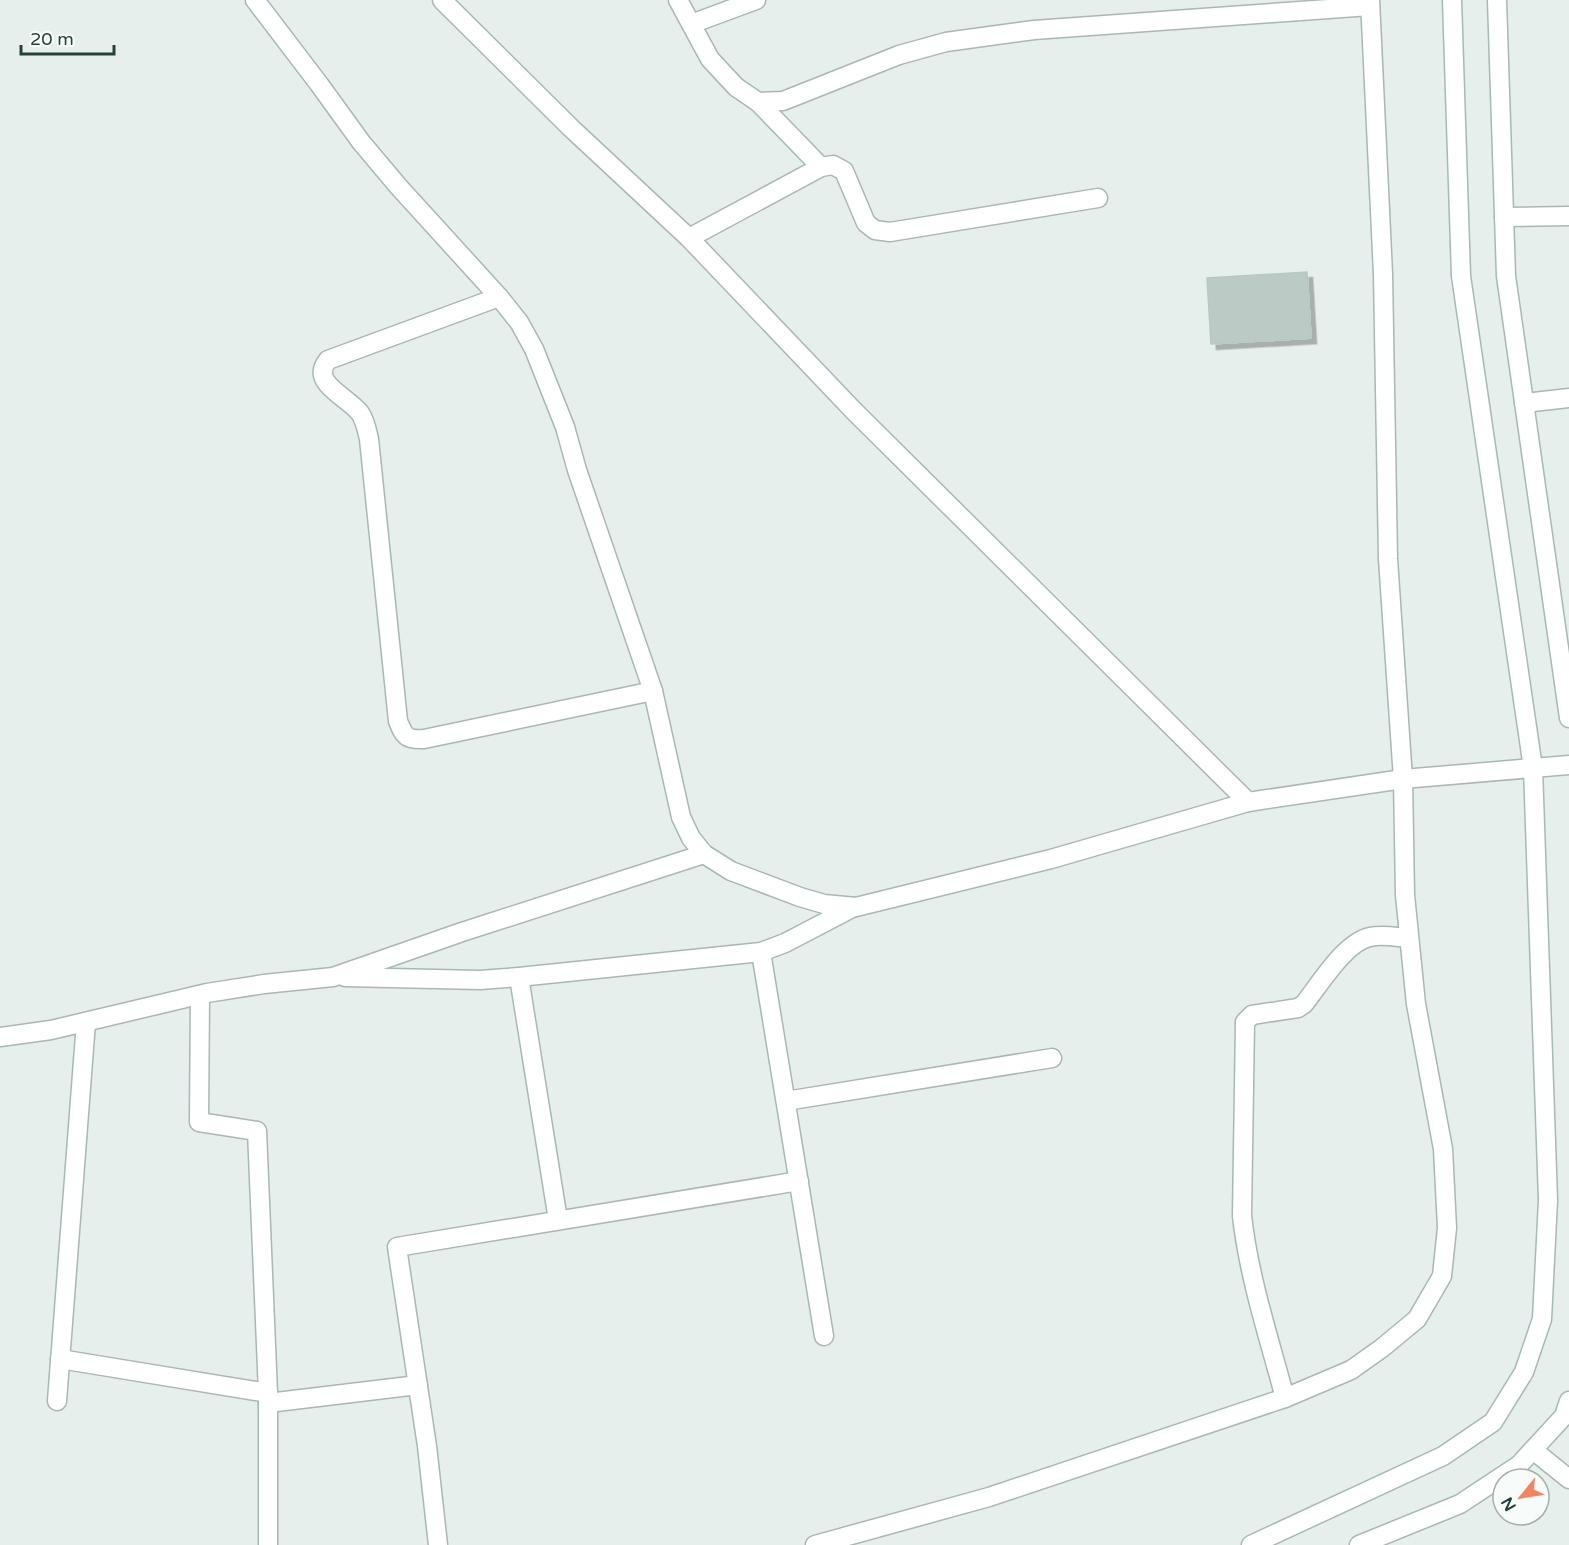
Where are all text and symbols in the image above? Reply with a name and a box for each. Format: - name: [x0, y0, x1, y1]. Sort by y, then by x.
- scale bar: [21, 18, 114, 56]
- text: 20 m: [30, 28, 74, 50]
- north arrow: [1491, 1467, 1551, 1527]
- text: N: [1497, 1493, 1521, 1515]

